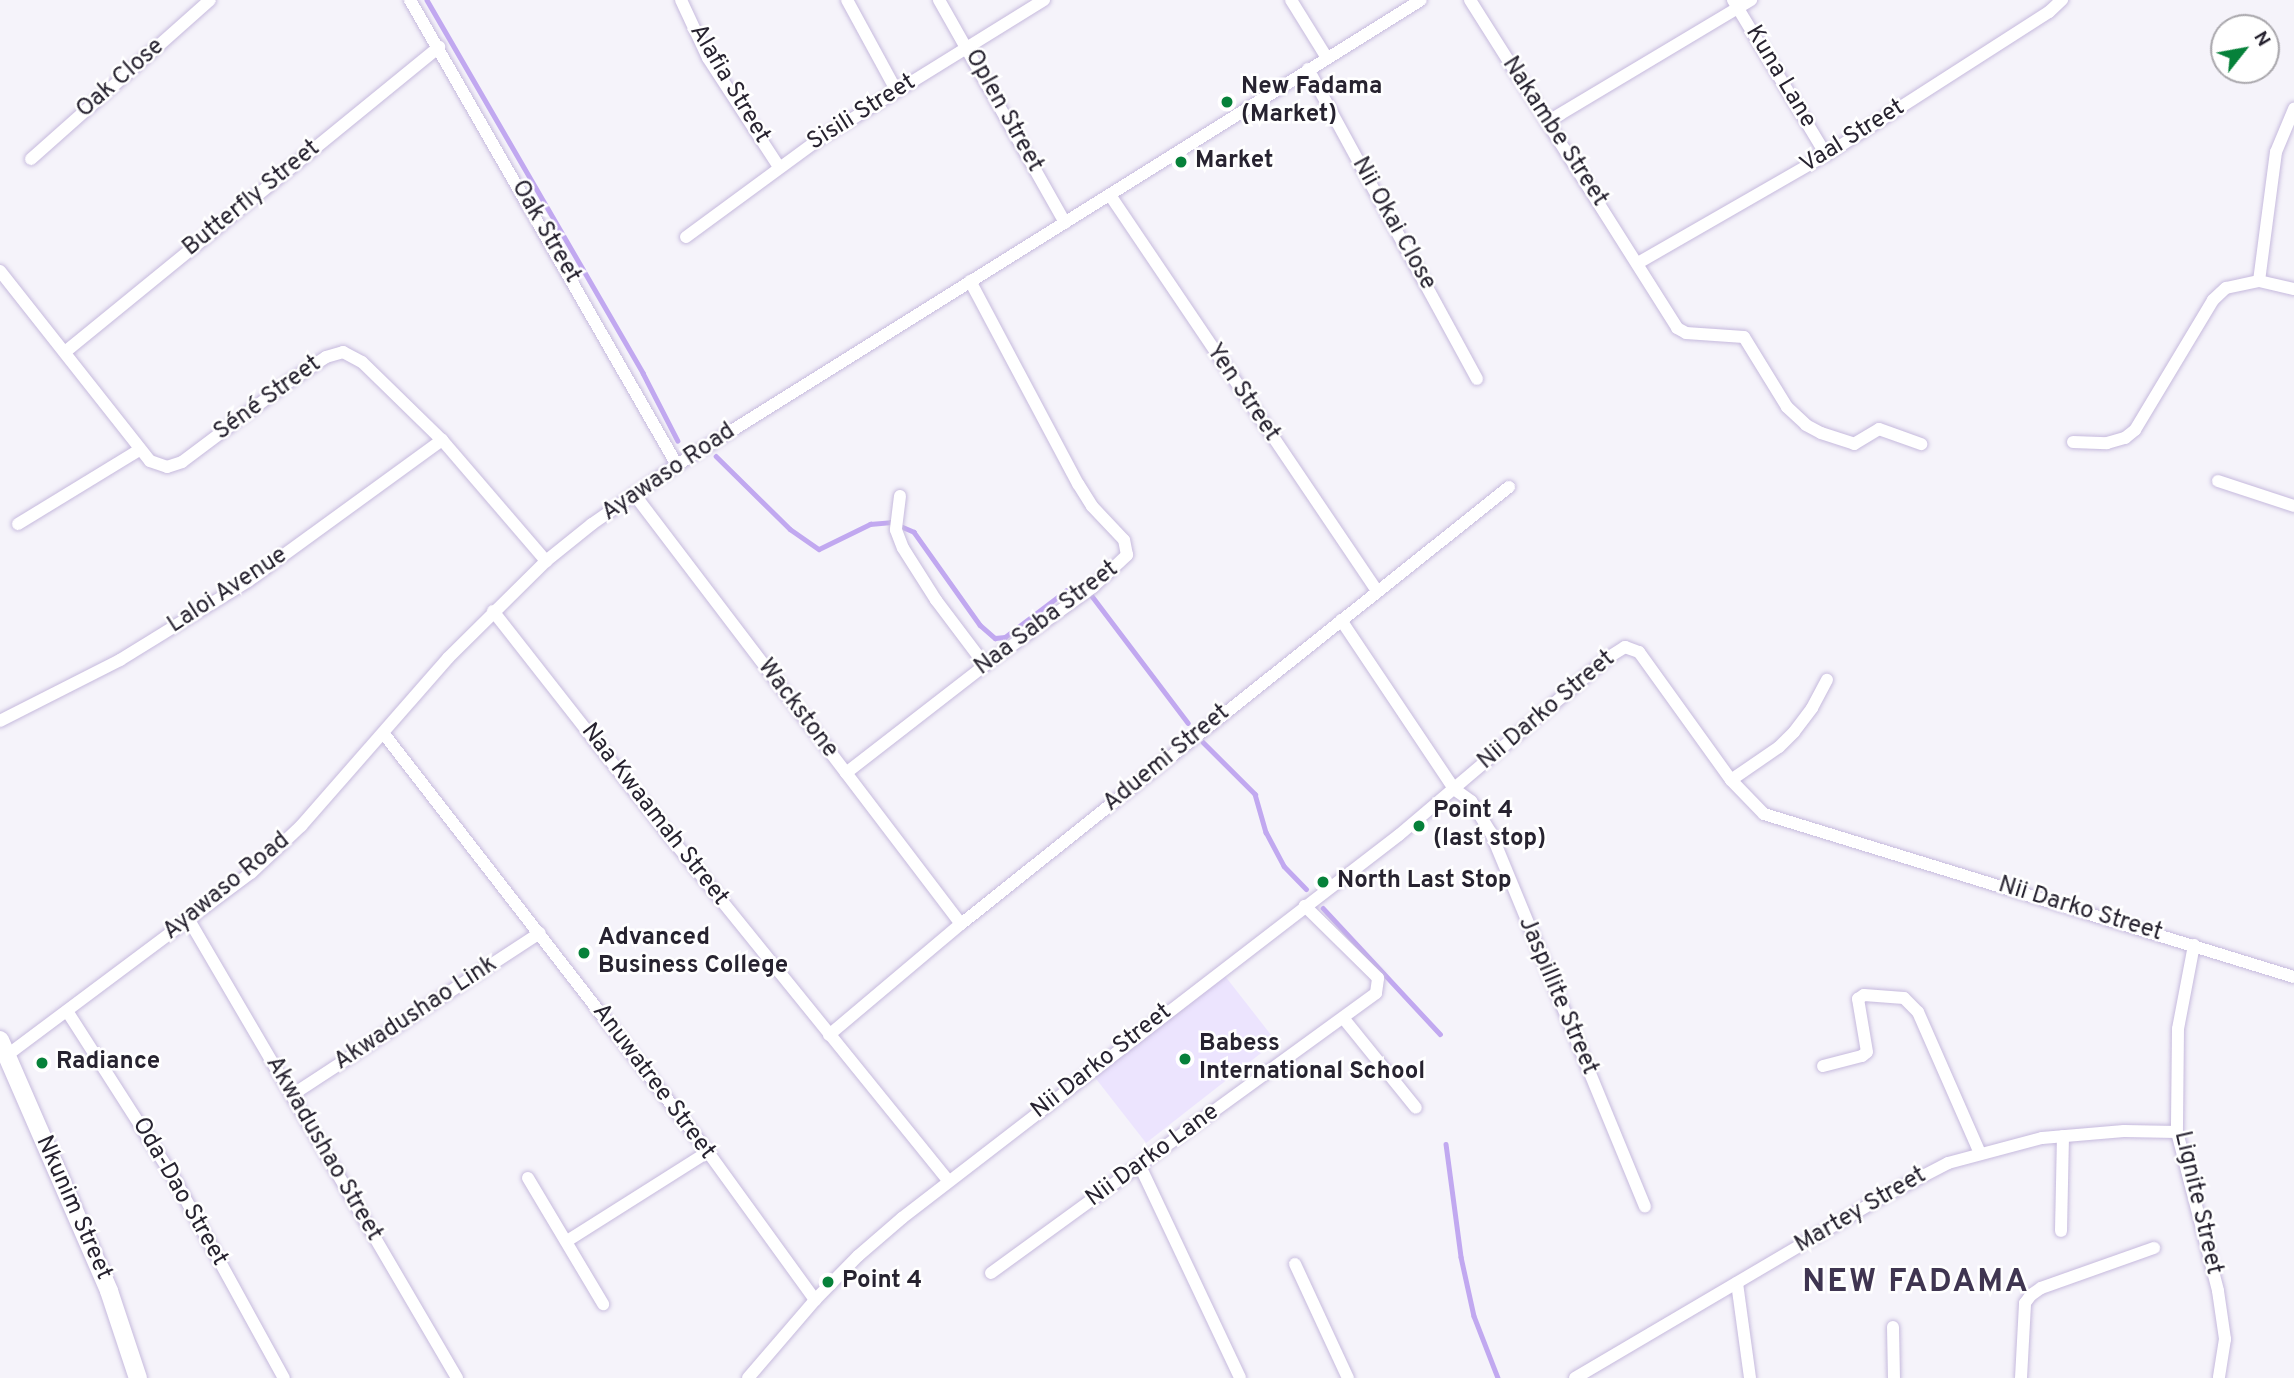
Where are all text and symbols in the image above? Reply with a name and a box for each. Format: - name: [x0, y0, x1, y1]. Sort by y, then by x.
- north arrow: [2210, 14, 2280, 84]
- street label: Alafia Street: [682, 19, 776, 149]
- street label: Kuna Lane: [1738, 21, 1822, 133]
- text: N: [2247, 27, 2275, 51]
- street label: Oak Close: [71, 33, 171, 125]
- street label: Oplen Street: [957, 45, 1049, 177]
- street label: Nakambe Street: [1495, 52, 1613, 212]
- street label: Sisili Street: [803, 68, 921, 158]
- place label: New Fadama (Market): [1241, 74, 1382, 130]
- marker: New Fadama (Market): [1219, 94, 1235, 110]
- street label: Vaal Street: [1796, 94, 1910, 180]
- street label: Butterfly Street: [178, 135, 326, 263]
- place label: Market: [1195, 148, 1273, 176]
- street label: Nii Okai Close: [1345, 152, 1441, 296]
- marker: Market: [1173, 154, 1189, 170]
- street label: Oak Street: [504, 175, 586, 289]
- street label: Yen Street: [1199, 339, 1285, 447]
- street label: Séné Street: [209, 351, 327, 447]
- street label: Ayawaso Road: [597, 418, 741, 528]
- street label: Laloi Avenue: [162, 541, 294, 641]
- street label: Naa Saba Street: [969, 556, 1125, 682]
- street label: Nii Darko Street: [1473, 645, 1621, 777]
- street label: Wackstone: [750, 654, 844, 764]
- street label: Aduemi Street: [1098, 699, 1236, 819]
- street label: Naa Kwaamah Street: [574, 718, 734, 912]
- place label: Point 4 (last stop): [1433, 798, 1546, 854]
- marker: Point 4 (last stop): [1411, 818, 1427, 834]
- street label: Ayawaso Road: [158, 827, 296, 947]
- place label: North Last Stop: [1337, 868, 1512, 896]
- street label: Nii Darko Street: [1994, 871, 2166, 949]
- marker: North Last Stop: [1315, 874, 1331, 890]
- street label: Jaspillite Street: [1511, 913, 1603, 1079]
- place label: Advanced Business College: [598, 925, 788, 981]
- marker: Advanced Business College: [576, 945, 592, 961]
- street label: Akwadushao Link: [329, 951, 503, 1077]
- street label: Nii Darko Street: [1026, 998, 1178, 1126]
- street label: Anuwatree Street: [585, 999, 721, 1165]
- place label: Babess International School: [1199, 1031, 1425, 1087]
- place label: Radiance: [56, 1049, 160, 1077]
- street label: Akwadushao Street: [258, 1051, 388, 1247]
- marker: Babess International School: [1177, 1051, 1193, 1067]
- marker: Radiance: [34, 1055, 50, 1071]
- street label: Nii Darko Lane: [1081, 1098, 1225, 1214]
- street label: Oda-Dao Street: [125, 1113, 233, 1271]
- street label: Lignite Street: [2167, 1129, 2227, 1277]
- street label: Nkunim Street: [28, 1131, 118, 1285]
- street label: Martey Street: [1790, 1162, 1932, 1260]
- district label: NEW FADAMA: [1804, 1264, 2028, 1302]
- place label: Point 4: [842, 1268, 922, 1296]
- marker: Point 4: [820, 1274, 836, 1290]

